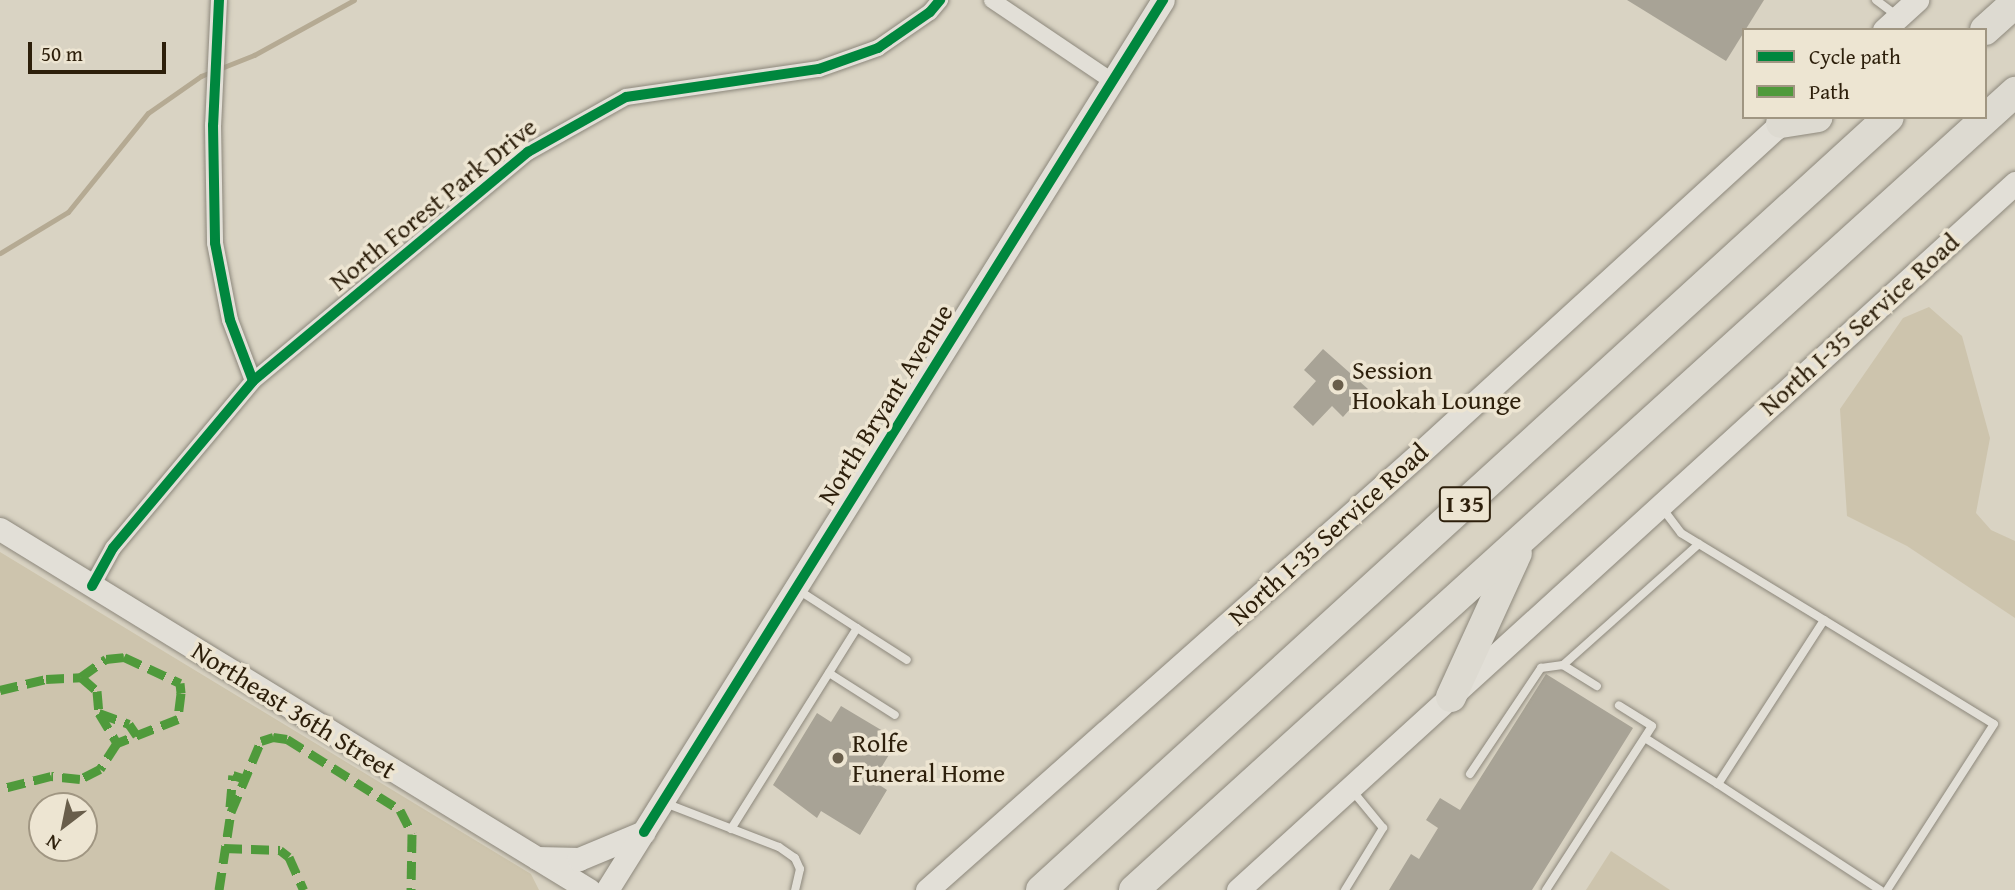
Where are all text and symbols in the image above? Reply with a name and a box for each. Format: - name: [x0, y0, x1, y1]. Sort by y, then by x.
- scale bar: [32, 28, 170, 72]
- legend: [1742, 28, 1987, 119]
- text: 50 m: [41, 38, 83, 69]
- text: Cycle path: [1809, 41, 1901, 72]
- text: Path: [1809, 76, 1849, 107]
- street label: North Forest Park Drive: [323, 111, 543, 297]
- street label: North I-35 Service Road: [1753, 226, 1965, 422]
- street label: North Bryant Avenue: [811, 298, 959, 510]
- place label: Session Hookah Lounge: [1352, 354, 1521, 416]
- marker: Session Hookah Lounge: [1330, 377, 1346, 393]
- street label: North I-35 Service Road: [1222, 436, 1434, 632]
- road number: I 35: [1439, 484, 1491, 524]
- street label: Northeast 36th Street: [186, 635, 402, 785]
- place label: Rolfe Funeral Home: [852, 727, 1005, 788]
- marker: Rolfe Funeral Home: [830, 750, 846, 766]
- north arrow: [28, 792, 98, 862]
- text: N: [40, 828, 66, 858]

